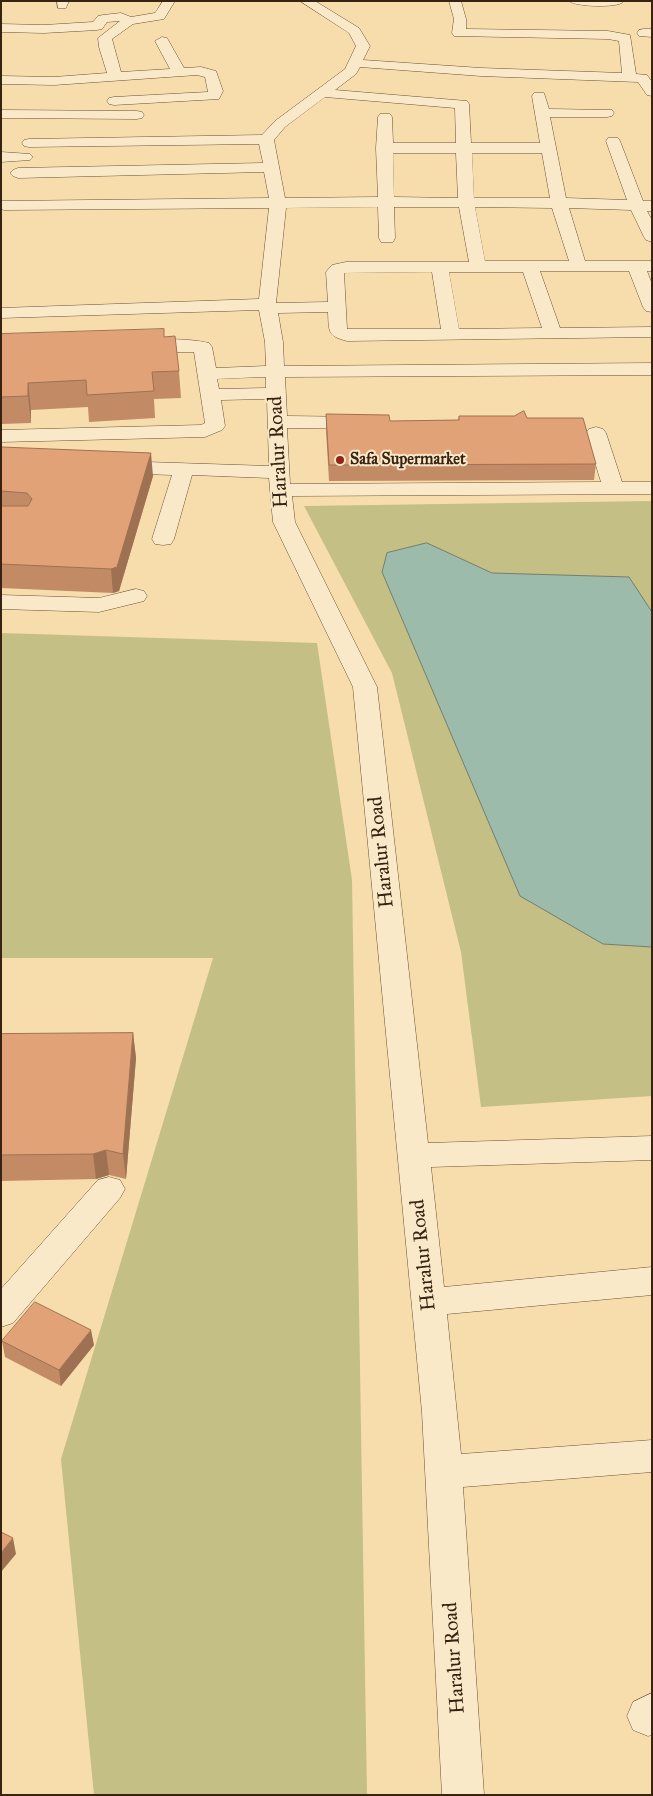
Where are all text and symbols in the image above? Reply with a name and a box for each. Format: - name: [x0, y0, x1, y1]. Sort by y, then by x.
- street label: Haralur Road: [264, 395, 294, 509]
- place label: Safa Supermarket: [350, 450, 466, 470]
- marker: Safa Supermarket: [334, 454, 346, 466]
- street label: Haralur Road: [364, 795, 400, 909]
- street label: Haralur Road: [406, 1198, 442, 1312]
- street label: Haralur Road: [439, 1601, 471, 1715]

